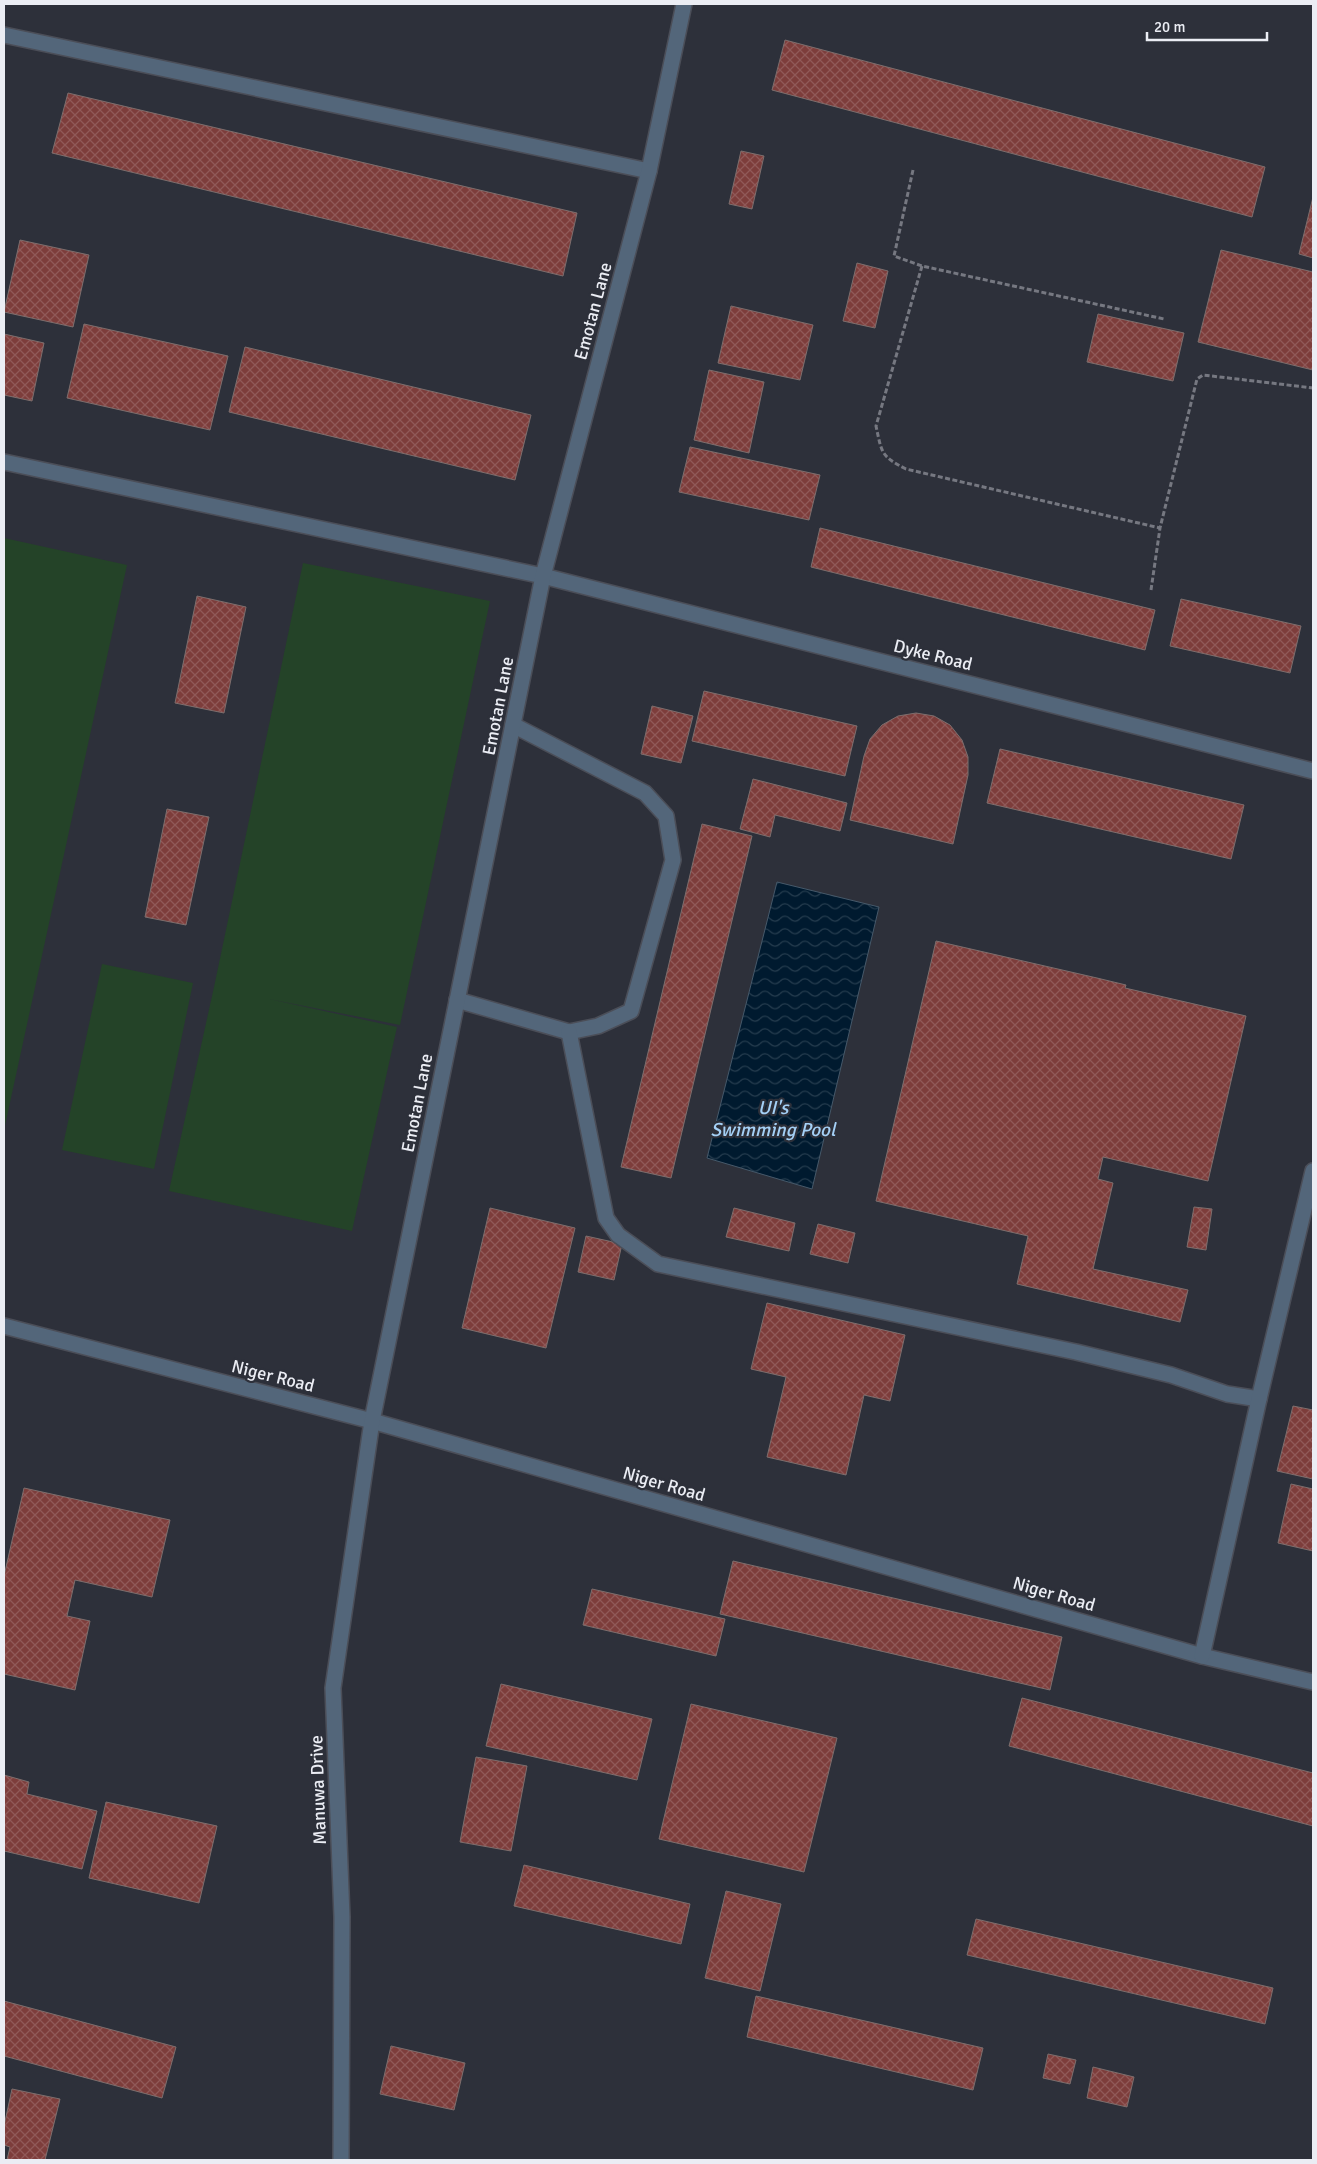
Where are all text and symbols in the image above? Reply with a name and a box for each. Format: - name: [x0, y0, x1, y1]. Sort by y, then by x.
- scale bar: [1147, 10, 1267, 42]
- text: 20 m: [1154, 18, 1185, 36]
- street label: Emotan Lane: [569, 260, 617, 362]
- street label: Dyke Road: [891, 635, 975, 675]
- street label: Emotan Lane: [478, 655, 518, 757]
- street label: Emotan Lane: [397, 1052, 437, 1154]
- water label: UI's Swimming Pool: [711, 1096, 837, 1142]
- street label: Niger Road: [229, 1355, 317, 1397]
- street label: Niger Road: [620, 1462, 708, 1506]
- street label: Niger Road: [1010, 1572, 1098, 1616]
- street label: Manuwa Drive: [305, 1735, 331, 1845]

